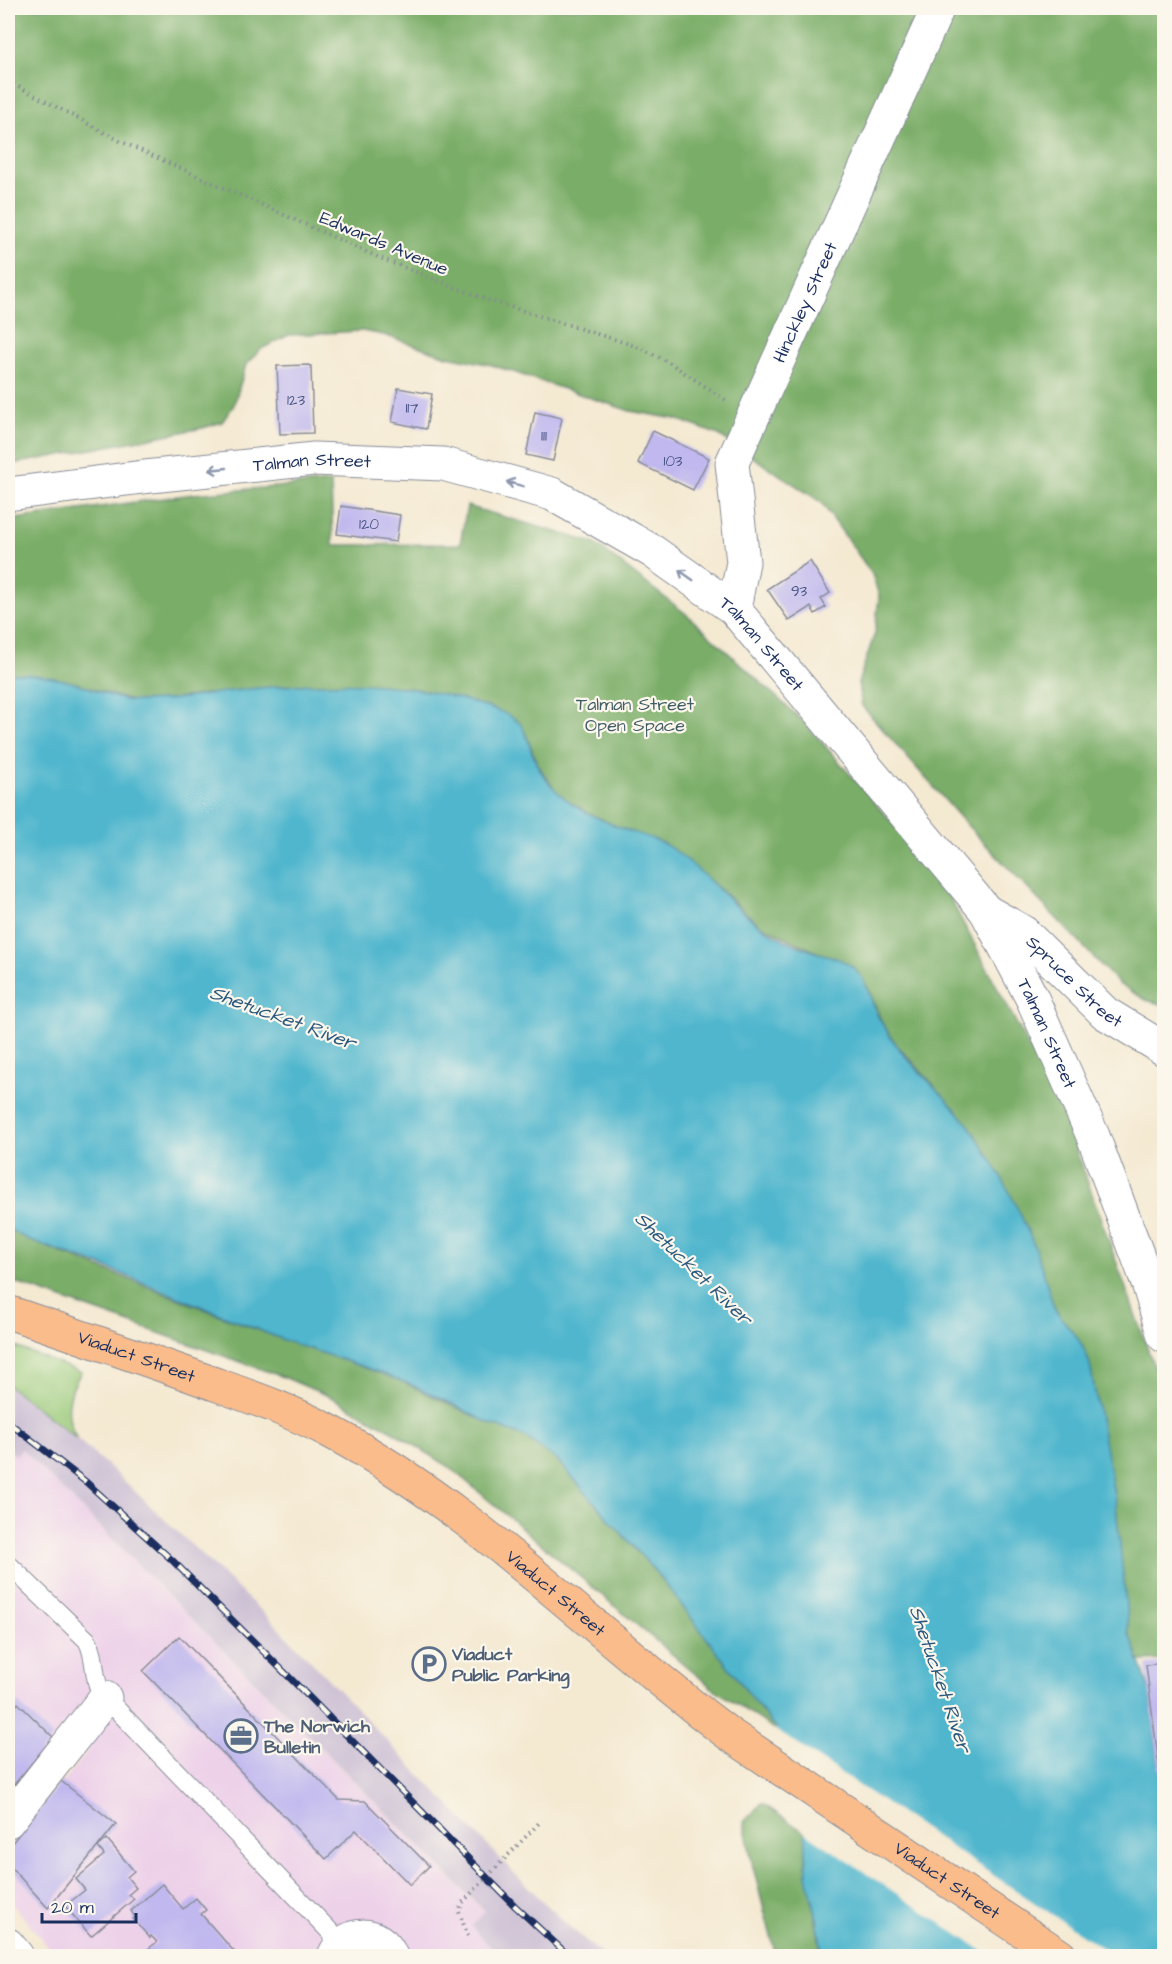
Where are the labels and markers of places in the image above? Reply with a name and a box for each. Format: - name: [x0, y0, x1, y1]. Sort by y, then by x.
- place label: Viaduct Public Parking: [451, 1642, 570, 1689]
- parking icon: Viaduct Public Parking: [411, 1646, 447, 1682]
- place label: The Norwich Bulletin: [263, 1714, 371, 1760]
- office icon: The Norwich Bulletin: [223, 1718, 259, 1754]

